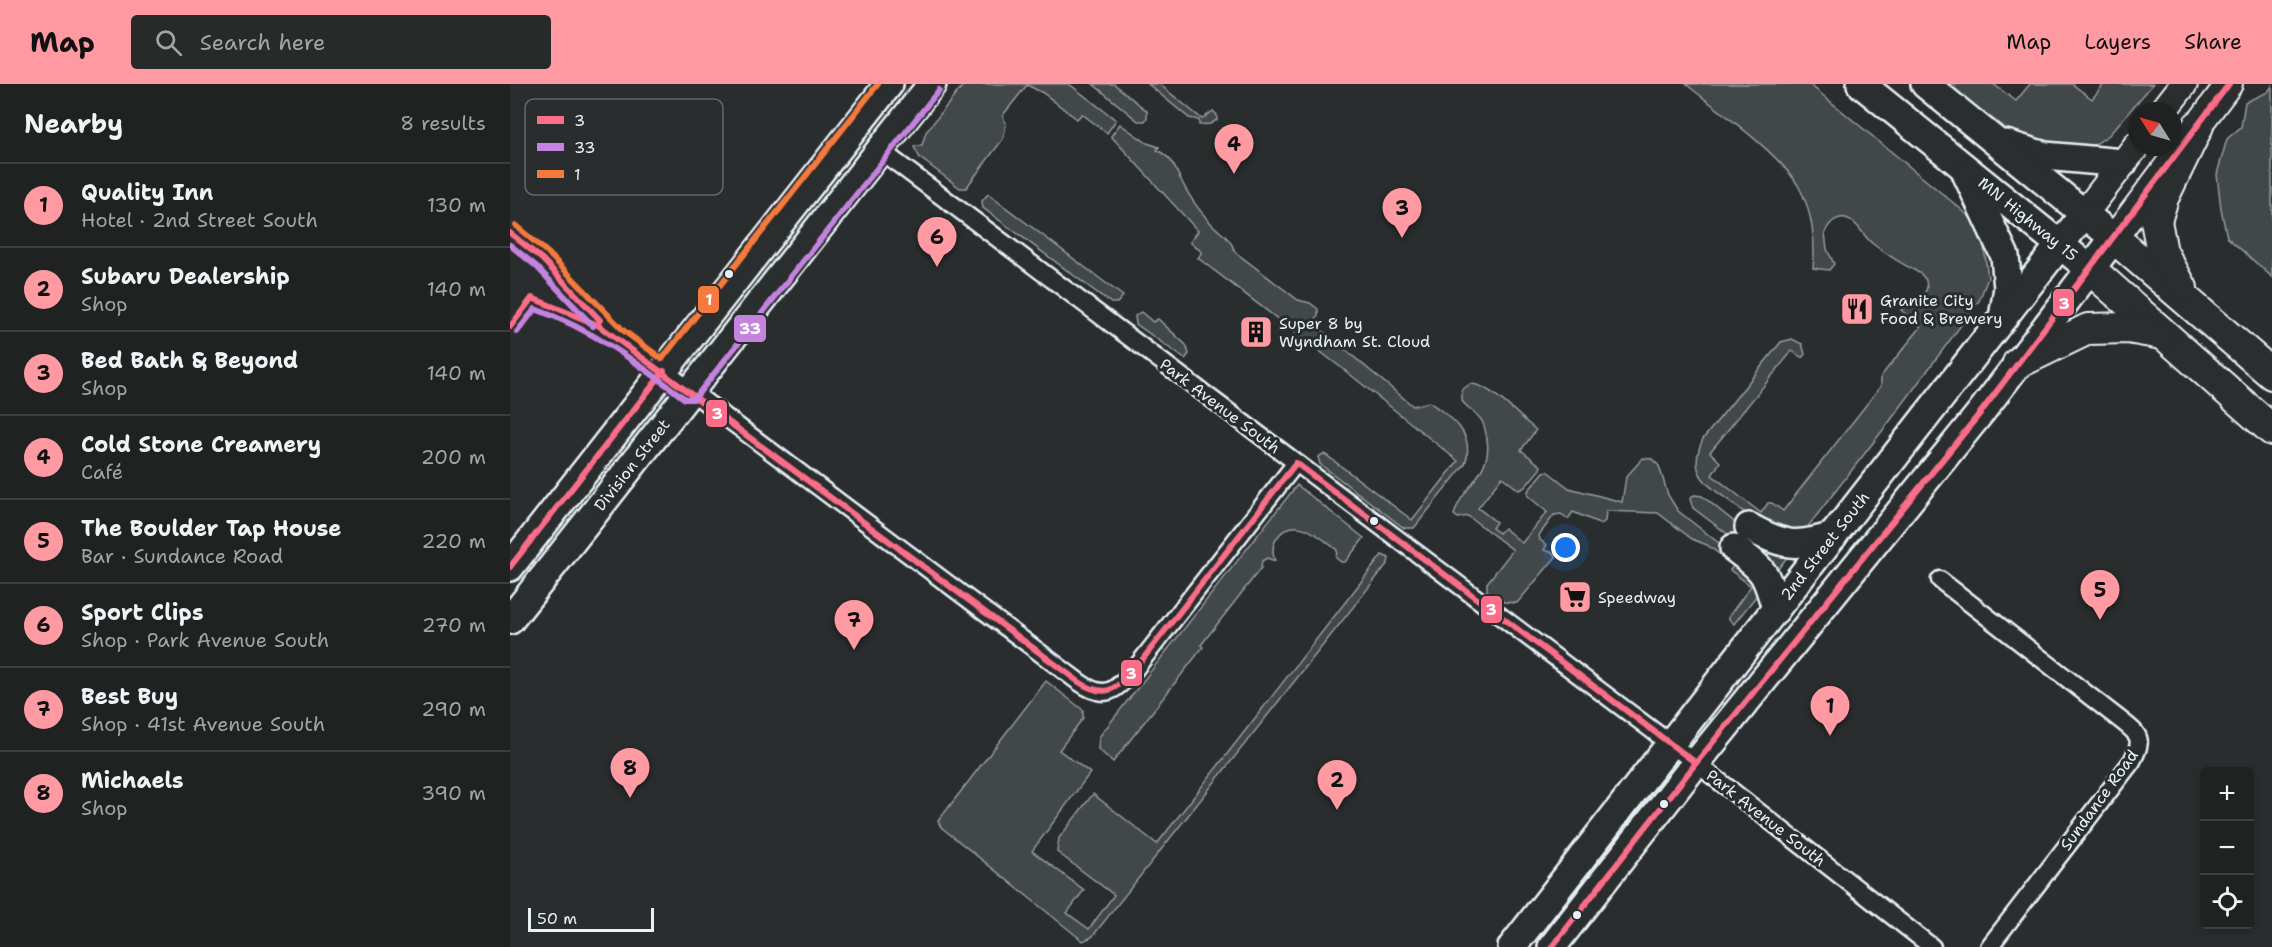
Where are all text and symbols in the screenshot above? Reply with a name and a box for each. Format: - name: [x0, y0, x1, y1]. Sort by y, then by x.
- search box: [131, 15, 551, 69]
- text: Map: [30, 23, 95, 61]
- icon: search: [152, 26, 185, 59]
- text: Search here: [200, 28, 325, 57]
- text: Map: [2006, 28, 2051, 56]
- text: Layers: [2084, 28, 2151, 56]
- text: Share: [2184, 28, 2242, 56]
- legend: [525, 99, 723, 195]
- north arrow: [2128, 102, 2182, 156]
- text: Nearby: [24, 106, 123, 141]
- text: 8 results: [400, 110, 486, 136]
- text: 3: [574, 110, 585, 131]
- pin: 4: [1214, 124, 1254, 174]
- text: 33: [574, 137, 595, 158]
- text: 1: [574, 164, 581, 185]
- street label: MN Highway 15: [1974, 172, 2082, 266]
- text: Quality Inn: [81, 178, 213, 207]
- pin: 3: [1382, 188, 1422, 238]
- text: 1: [39, 192, 48, 218]
- text: 130 m: [427, 192, 486, 218]
- text: Hotel · 2nd Street South: [81, 207, 318, 233]
- pin: 6: [918, 218, 956, 267]
- text: Subaru Dealership: [81, 262, 290, 291]
- unlabelled marker: [723, 268, 735, 280]
- text: 2: [37, 276, 51, 302]
- text: 140 m: [427, 276, 486, 302]
- line badge: 1: [697, 285, 720, 314]
- line badge: 3: [2052, 288, 2075, 317]
- text: 1: [705, 289, 713, 310]
- place label: Granite City Food & Brewery: [1880, 290, 2002, 329]
- text: Shop: [81, 291, 128, 317]
- restaurant icon: Granite City Food & Brewery: [1839, 291, 1875, 327]
- text: 3: [2058, 293, 2070, 314]
- place label: Super 8 by Wyndham St. Cloud: [1279, 313, 1430, 352]
- line badge: 33: [733, 314, 767, 343]
- building icon: Super 8 by Wyndham St. Cloud: [1238, 314, 1274, 350]
- text: 33: [739, 318, 761, 339]
- text: Bed Bath & Beyond: [81, 346, 298, 375]
- street label: Park Avenue South: [1155, 354, 1285, 458]
- text: 3: [37, 360, 51, 386]
- text: 140 m: [427, 360, 486, 386]
- text: Shop: [81, 375, 128, 401]
- line badge: 3: [705, 399, 728, 428]
- text: 3: [711, 403, 723, 424]
- street label: Division Street: [589, 415, 675, 515]
- text: Cold Stone Creamery: [81, 430, 321, 459]
- text: 4: [37, 444, 51, 470]
- text: 200 m: [421, 444, 486, 470]
- text: Café: [81, 459, 123, 485]
- street label: 2nd Street South: [1776, 487, 1874, 605]
- text: The Boulder Tap House: [81, 514, 342, 543]
- unlabelled marker: [1368, 515, 1380, 527]
- text: 5: [37, 528, 50, 554]
- text: 220 m: [422, 528, 486, 554]
- your location: [1551, 533, 1580, 562]
- text: Bar · Sundance Road: [81, 543, 283, 569]
- pin: 5: [2080, 570, 2120, 620]
- supermarket icon: Speedway: [1557, 579, 1593, 615]
- place label: Speedway: [1598, 587, 1676, 608]
- line badge: 3: [1480, 595, 1503, 624]
- text: Sport Clips: [81, 598, 204, 627]
- text: 3: [1485, 599, 1497, 620]
- pin: 7: [834, 600, 874, 650]
- text: 6: [37, 612, 51, 638]
- text: 270 m: [422, 612, 486, 638]
- text: Shop · Park Avenue South: [81, 627, 329, 653]
- line badge: 3: [1120, 659, 1143, 687]
- text: 3: [1125, 663, 1137, 684]
- text: Best Buy: [81, 682, 178, 711]
- pin: 1: [1810, 686, 1850, 736]
- text: 7: [37, 696, 51, 722]
- text: 290 m: [421, 696, 486, 722]
- text: Shop · 41st Avenue South: [81, 711, 325, 737]
- street label: Sundance Road: [2055, 745, 2143, 855]
- pin: 8: [610, 748, 650, 798]
- pin: 2: [1318, 760, 1356, 810]
- street label: Park Avenue South: [1702, 765, 1830, 871]
- text: Michaels: [81, 766, 184, 795]
- map controls: [2200, 767, 2254, 929]
- button: +: [2200, 767, 2254, 821]
- text: 8: [37, 780, 51, 806]
- text: 390 m: [421, 780, 486, 806]
- text: Shop: [81, 795, 128, 821]
- unlabelled marker: [1658, 798, 1670, 810]
- button: −: [2200, 821, 2254, 875]
- button: locate: [2200, 875, 2254, 929]
- scale bar: [528, 905, 654, 932]
- text: 50 m: [537, 908, 577, 929]
- unlabelled marker: [1571, 909, 1583, 921]

